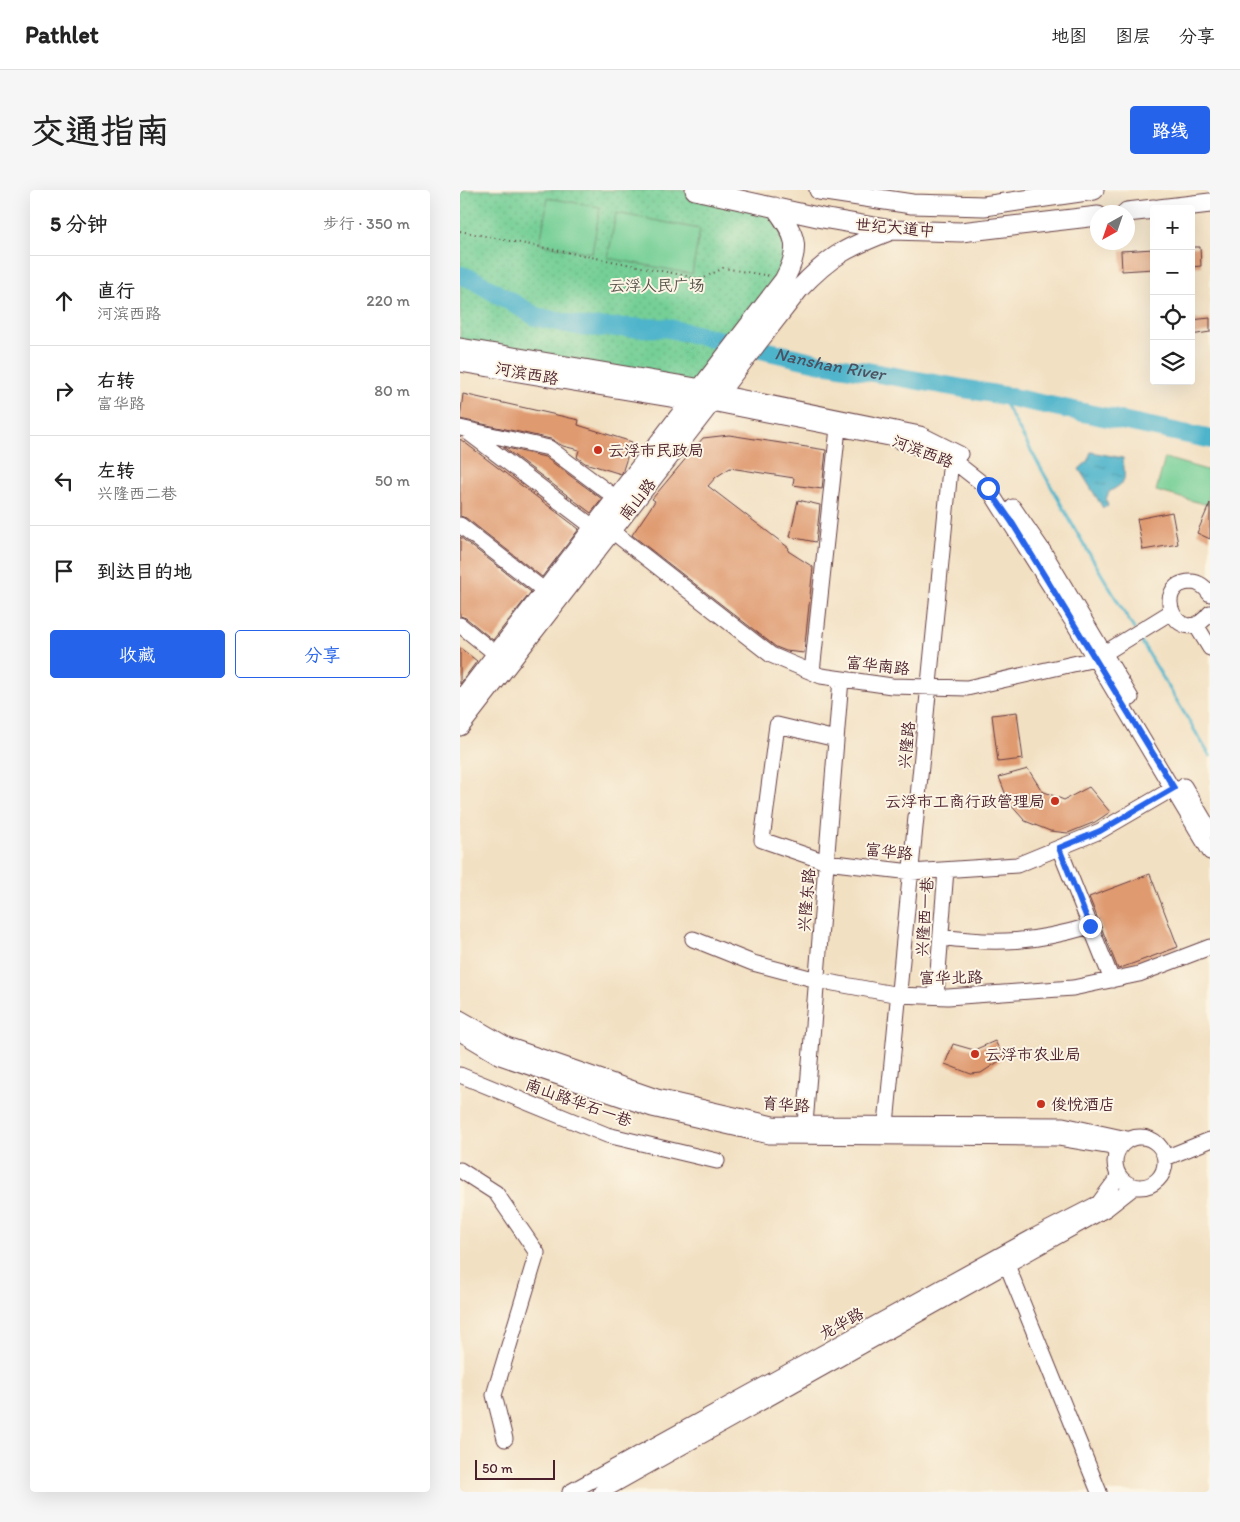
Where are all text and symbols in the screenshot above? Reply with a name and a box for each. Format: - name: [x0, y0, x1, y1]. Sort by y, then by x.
- text: Pathlet: [25, 20, 99, 49]
- text: 地图: [1051, 25, 1087, 47]
- text: 图层: [1115, 25, 1151, 47]
- text: 分享: [1179, 25, 1215, 47]
- button: 路线: [1130, 106, 1210, 154]
- text: 交通指南: [30, 110, 170, 152]
- north arrow: [1090, 205, 1135, 250]
- map controls: [1150, 205, 1195, 385]
- button: +: [1150, 205, 1195, 250]
- text: 5 分钟: [50, 211, 108, 236]
- text: 步行 · 350 m: [323, 214, 410, 233]
- street label: 世纪大道中: [854, 215, 936, 240]
- button: −: [1150, 250, 1195, 295]
- park label: 云浮人民广场: [609, 276, 705, 295]
- text: 直行: [97, 279, 135, 302]
- icon: ahead: [50, 287, 78, 315]
- text: 220 m: [366, 291, 410, 310]
- button: locate: [1150, 295, 1195, 340]
- text: 河滨西路: [97, 304, 161, 323]
- button: layers: [1150, 340, 1195, 385]
- water label: Nanshan River: [773, 342, 889, 386]
- street label: 河滨西路: [494, 359, 560, 388]
- text: 右转: [97, 369, 135, 392]
- icon: right: [50, 377, 78, 405]
- text: 80 m: [374, 381, 410, 400]
- text: 富华路: [97, 394, 145, 413]
- street label: 河滨西路: [890, 431, 956, 472]
- place label: 云浮市民政局: [608, 441, 704, 460]
- marker: 云浮市民政局: [592, 444, 604, 456]
- text: 左转: [97, 459, 135, 482]
- icon: left: [50, 467, 78, 495]
- text: 50 m: [375, 471, 410, 490]
- street label: 南山路: [615, 475, 660, 524]
- route start: [977, 477, 1000, 500]
- text: 兴隆西二巷: [97, 484, 177, 503]
- icon: arrive: [50, 557, 78, 585]
- text: 到达目的地: [97, 560, 192, 583]
- button: 收藏: [50, 630, 225, 678]
- button: 分享: [235, 630, 410, 678]
- street label: 富华南路: [845, 653, 911, 678]
- street label: 兴隆路: [895, 720, 918, 770]
- place label: 云浮市工商行政管理局: [885, 792, 1045, 811]
- marker: 云浮市工商行政管理局: [1049, 795, 1061, 807]
- street label: 富华路: [864, 840, 914, 863]
- street label: 兴隆东路: [794, 867, 819, 933]
- street label: 兴隆西一巷: [912, 876, 937, 958]
- route end: [1079, 915, 1102, 938]
- street label: 富华北路: [919, 967, 983, 988]
- place label: 云浮市农业局: [985, 1045, 1081, 1064]
- marker: 云浮市农业局: [969, 1048, 981, 1060]
- street label: 南山路华石一巷: [523, 1074, 635, 1131]
- street label: 育华路: [761, 1093, 811, 1116]
- place label: 俊悦酒店: [1051, 1095, 1115, 1114]
- marker: 俊悦酒店: [1035, 1098, 1047, 1110]
- street label: 龙华路: [816, 1303, 867, 1343]
- scale bar: [475, 1457, 555, 1480]
- text: 50 m: [482, 1460, 513, 1477]

